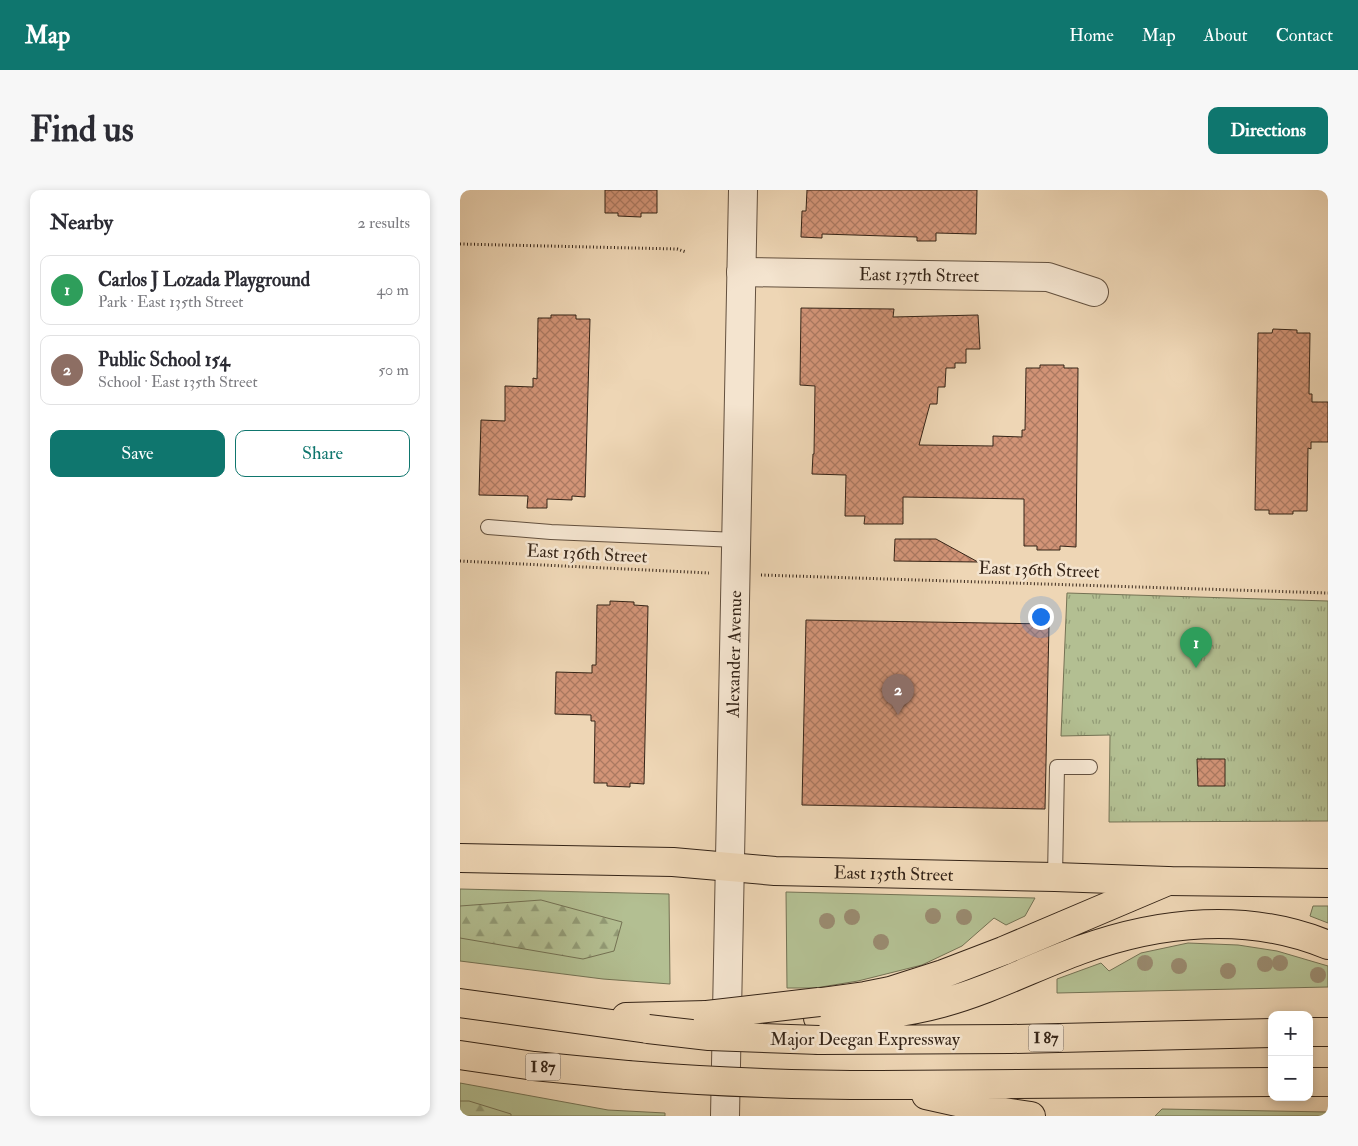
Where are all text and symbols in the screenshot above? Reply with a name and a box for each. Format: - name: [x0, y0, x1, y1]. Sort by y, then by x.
- text: Map: [25, 20, 70, 51]
- text: Home: [1069, 24, 1114, 47]
- text: Map: [1142, 24, 1176, 47]
- text: About: [1204, 24, 1248, 47]
- text: Contact: [1276, 24, 1333, 47]
- button: Directions: [1208, 107, 1328, 154]
- text: Find us: [30, 108, 134, 152]
- text: Nearby: [50, 209, 113, 236]
- text: 2 results: [357, 213, 410, 233]
- street label: East 137th Street: [859, 262, 979, 287]
- text: Carlos J Lozada Playground: [98, 268, 310, 292]
- text: 1: [64, 280, 70, 300]
- text: 40 m: [376, 280, 409, 300]
- text: Park · East 135th Street: [98, 292, 244, 312]
- text: Public School 154: [98, 348, 230, 372]
- text: 2: [63, 360, 71, 380]
- text: 50 m: [378, 360, 409, 380]
- text: School · East 135th Street: [98, 372, 258, 392]
- button: Save: [50, 430, 225, 477]
- button: Share: [235, 430, 410, 477]
- street label: East 136th Street: [526, 539, 648, 569]
- street label: East 136th Street: [978, 556, 1100, 584]
- street label: Alexander Avenue: [721, 590, 747, 719]
- your location: [1028, 604, 1054, 630]
- pin: 1: [1180, 627, 1212, 668]
- pin: 2: [882, 674, 914, 715]
- street label: East 135th Street: [833, 861, 954, 886]
- map controls: [1268, 1011, 1313, 1101]
- button: +: [1268, 1011, 1313, 1056]
- road number: I 87: [1028, 1024, 1064, 1051]
- street label: Major Deegan Expressway: [770, 1028, 961, 1051]
- road number: I 87: [526, 1054, 560, 1080]
- button: −: [1268, 1056, 1313, 1101]

